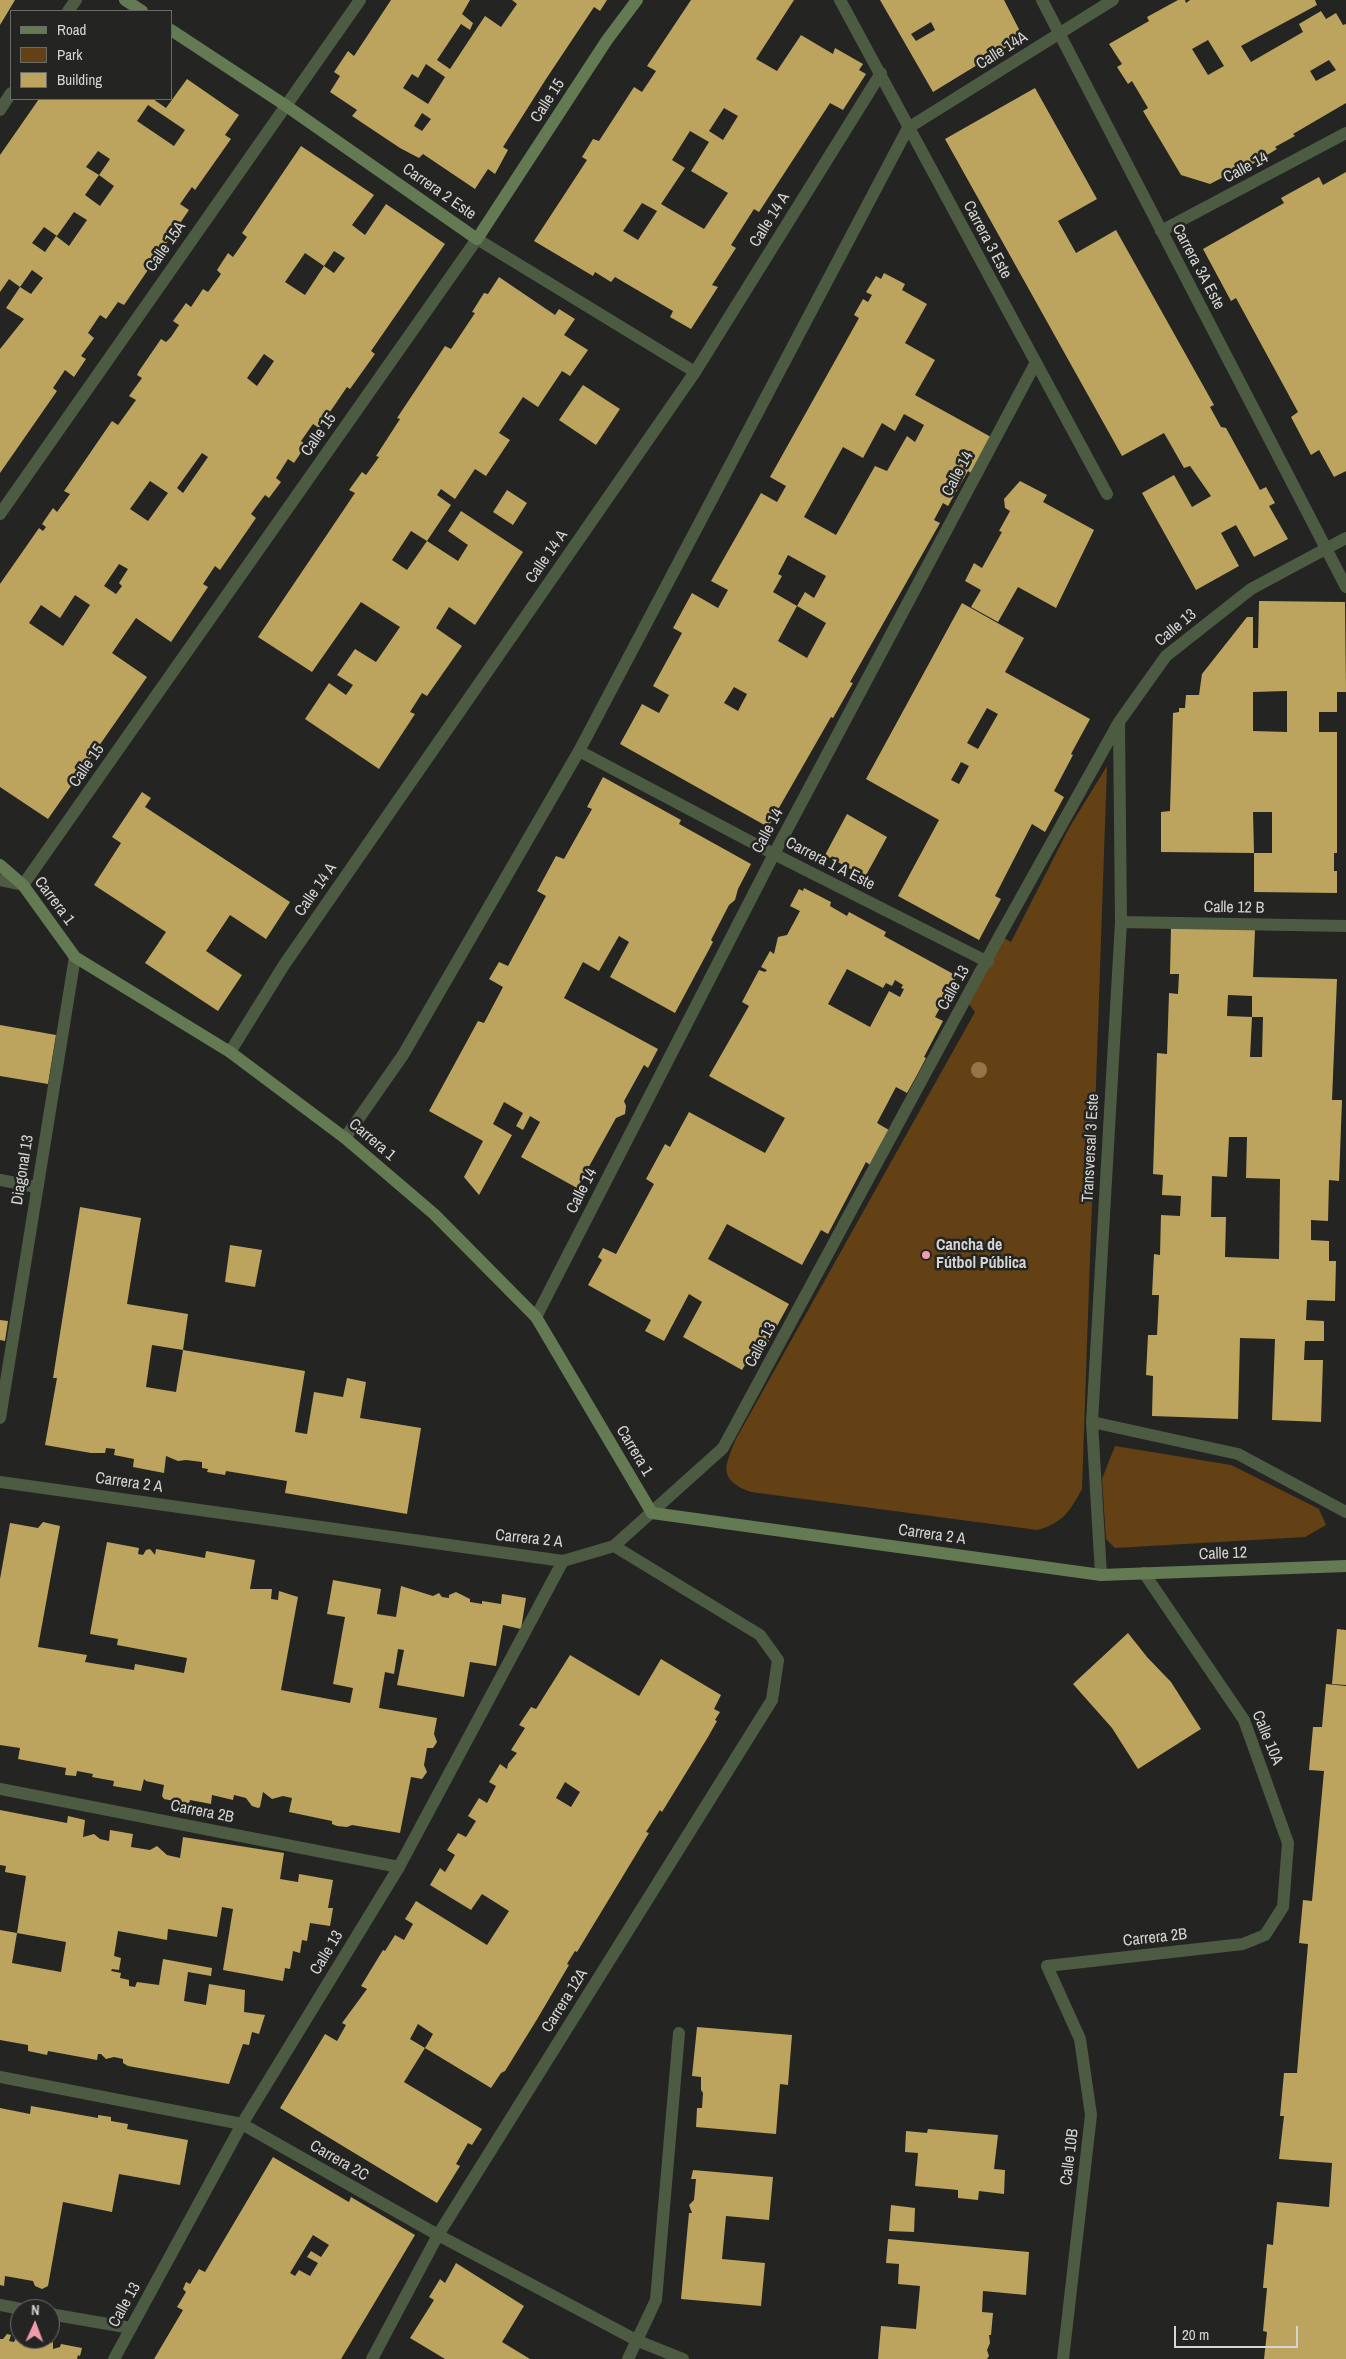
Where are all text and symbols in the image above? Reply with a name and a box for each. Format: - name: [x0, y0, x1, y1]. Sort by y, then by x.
- legend: [10, 10, 172, 100]
- text: Road: [57, 19, 86, 40]
- street label: Calle 14A: [973, 28, 1031, 74]
- text: Park: [57, 44, 82, 65]
- text: Building: [57, 69, 102, 90]
- street label: Calle 15: [527, 76, 569, 126]
- street label: Calle 14: [1220, 148, 1272, 188]
- street label: Carrera 2 Este: [399, 160, 479, 224]
- street label: Calle 14 A: [746, 189, 794, 251]
- street label: Carrera 3 Este: [958, 198, 1016, 282]
- street label: Calle 15A: [142, 218, 190, 276]
- street label: Carrera 3A Este: [1167, 221, 1229, 313]
- street label: Calle 15: [297, 410, 341, 460]
- street label: Calle 14: [938, 448, 978, 500]
- street label: Calle 14 A: [522, 527, 572, 587]
- street label: Calle 13: [1151, 605, 1201, 651]
- street label: Calle 15: [65, 741, 109, 791]
- street label: Calle 14: [748, 805, 788, 857]
- street label: Carrera 1 A Este: [782, 833, 878, 895]
- street label: Calle 14 A: [291, 860, 341, 920]
- street label: Carrera 1: [30, 873, 78, 929]
- street label: Calle 12 B: [1204, 898, 1264, 918]
- street label: Calle 13: [934, 962, 974, 1014]
- street label: Transversal 3 Este: [1079, 1093, 1103, 1203]
- street label: Carrera 1: [345, 1115, 399, 1165]
- street label: Diagonal 13: [8, 1134, 38, 1206]
- street label: Calle 14: [563, 1165, 601, 1217]
- place label: Cancha de Fútbol Pública: [936, 1236, 1026, 1274]
- marker: Cancha de Fútbol Pública: [920, 1249, 932, 1261]
- street label: Calle 13: [741, 1319, 781, 1371]
- street label: Carrera 1: [612, 1422, 656, 1480]
- street label: Carrera 2 A: [94, 1469, 164, 1497]
- street label: Carrera 2 A: [897, 1521, 967, 1549]
- street label: Carrera 2 A: [494, 1526, 564, 1552]
- street label: Calle 12: [1199, 1544, 1247, 1564]
- street label: Calle 10A: [1247, 1708, 1287, 1768]
- street label: Carrera 2B: [169, 1796, 235, 1828]
- street label: Carrera 2B: [1122, 1925, 1188, 1951]
- street label: Calle 13: [306, 1927, 348, 1979]
- street label: Carrera 12A: [538, 1966, 592, 2036]
- street label: Calle 10B: [1057, 2128, 1083, 2186]
- street label: Carrera 2C: [306, 2136, 372, 2186]
- street label: Calle 13: [105, 2279, 145, 2331]
- north arrow: [10, 2299, 60, 2349]
- text: N: [31, 2301, 40, 2319]
- scale bar: [1176, 2316, 1300, 2348]
- text: 20 m: [1182, 2324, 1209, 2345]

